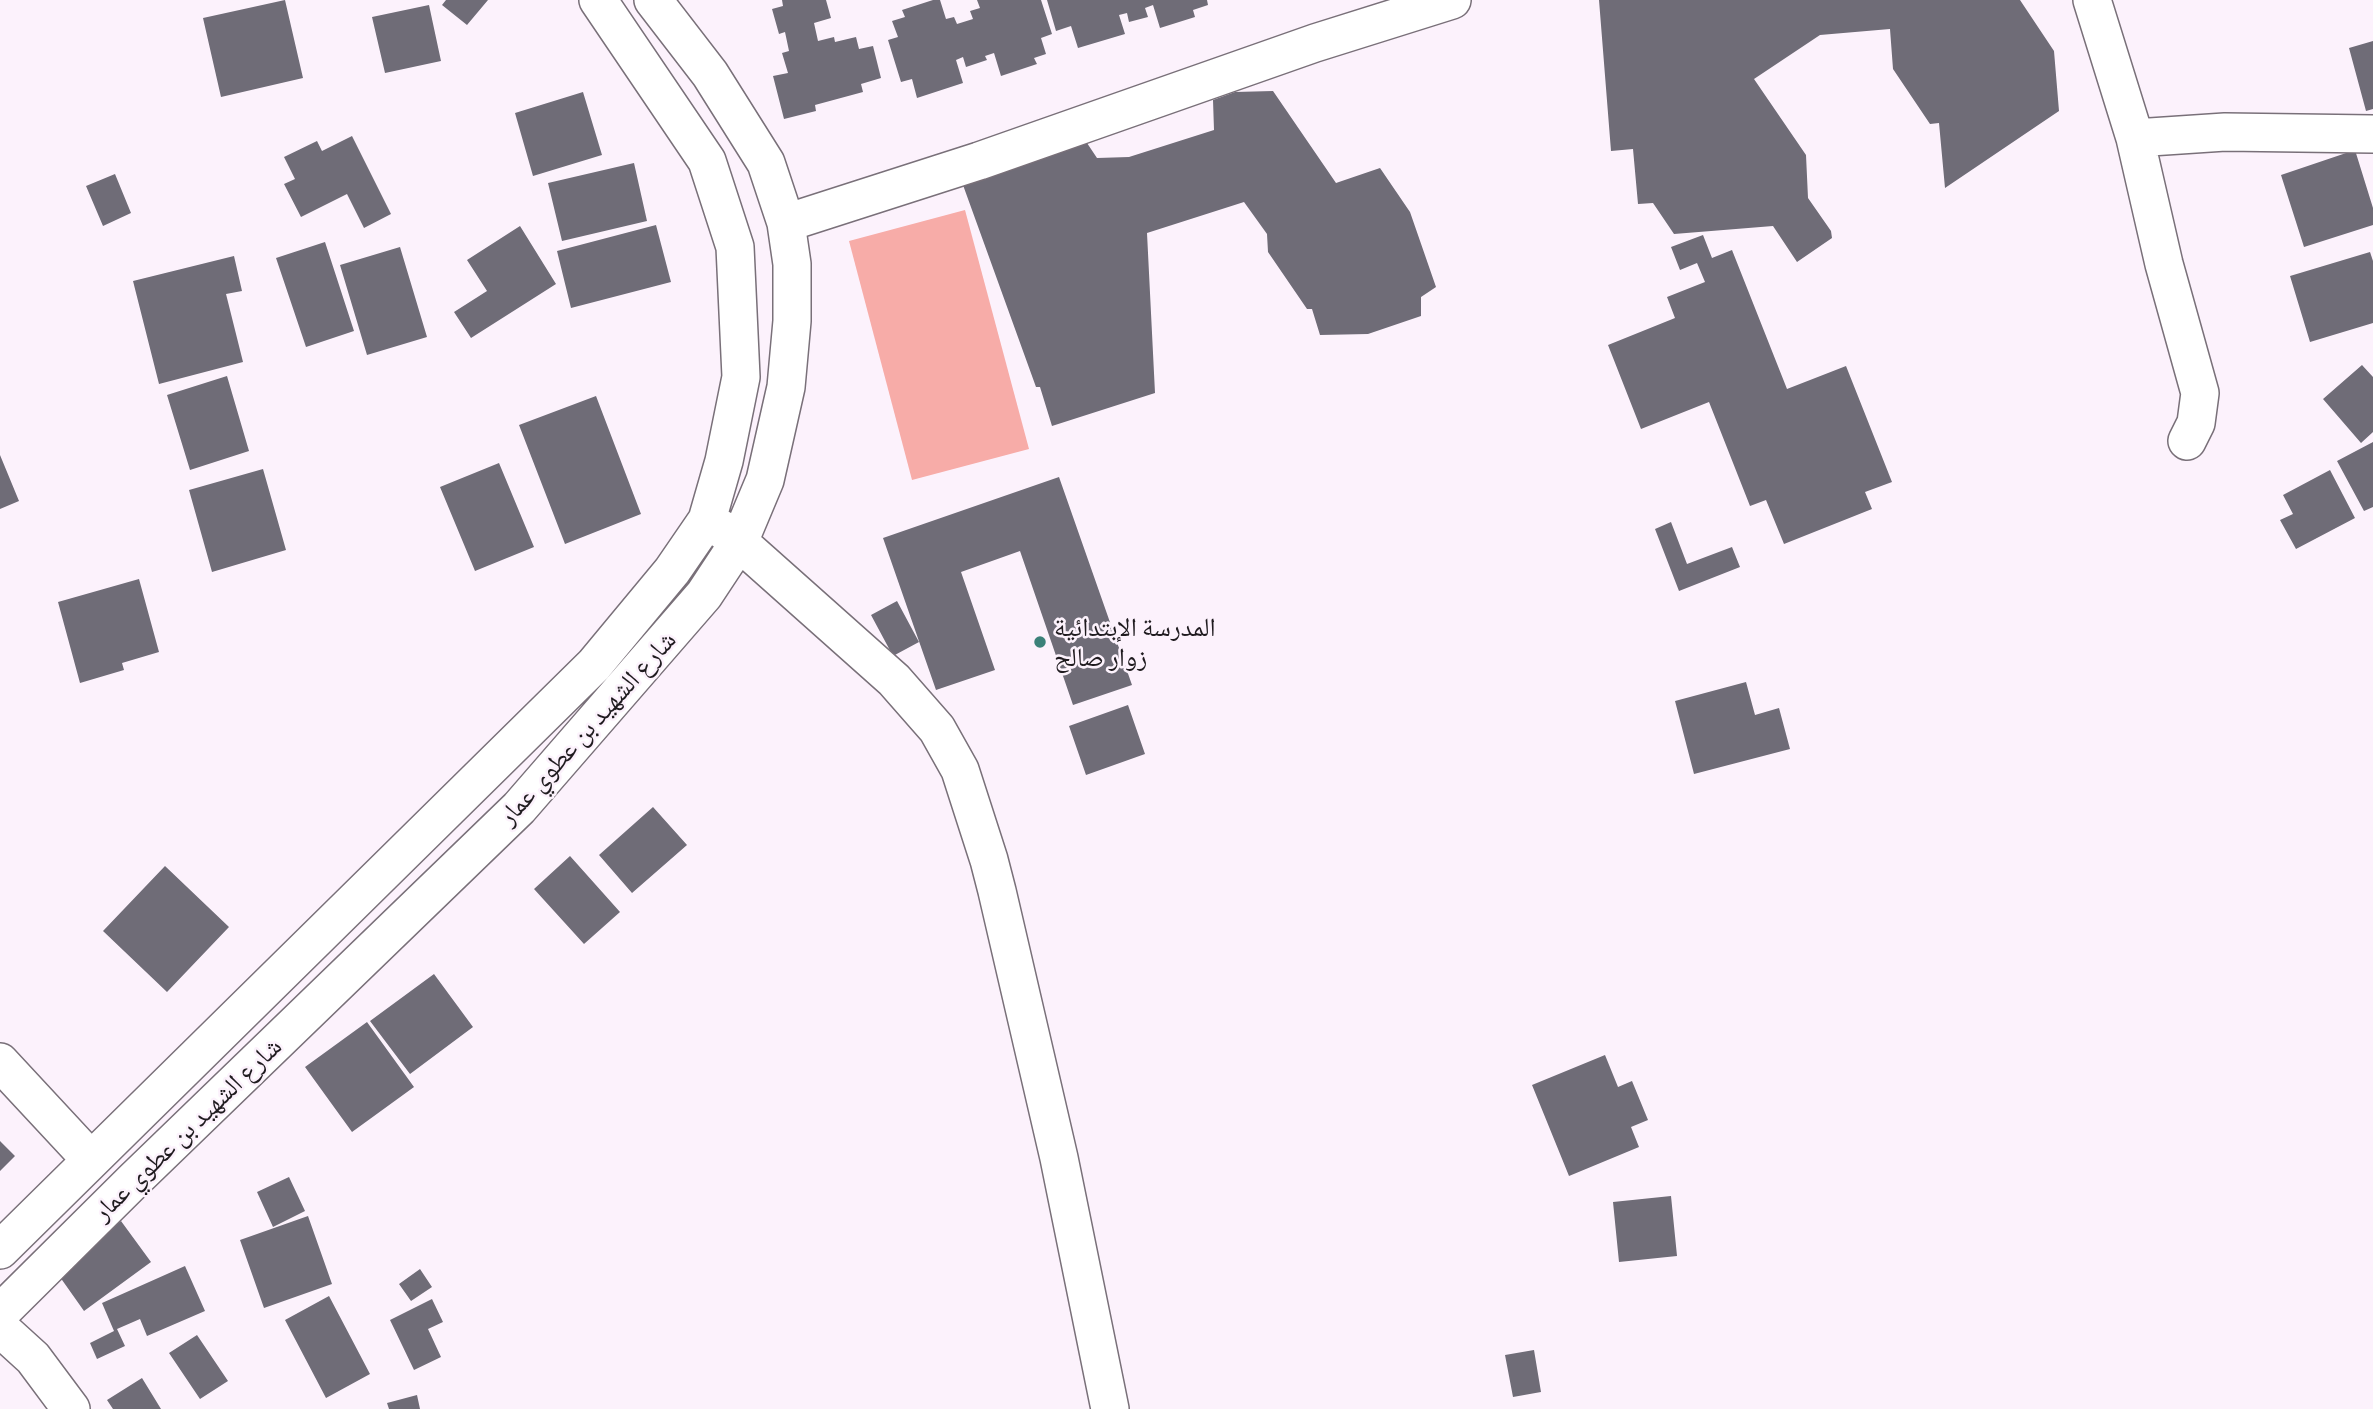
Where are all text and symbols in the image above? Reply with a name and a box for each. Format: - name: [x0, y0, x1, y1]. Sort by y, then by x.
- place label: المدرسة الإبتدائية زوار صالح: [1054, 611, 1216, 672]
- street label: شارع الشهيد بن عطوي عمار: [492, 625, 682, 831]
- marker: المدرسة الإبتدائية زوار صالح: [1032, 634, 1048, 650]
- street label: شارع الشهيد بن عطوي عمار: [86, 1031, 288, 1227]

